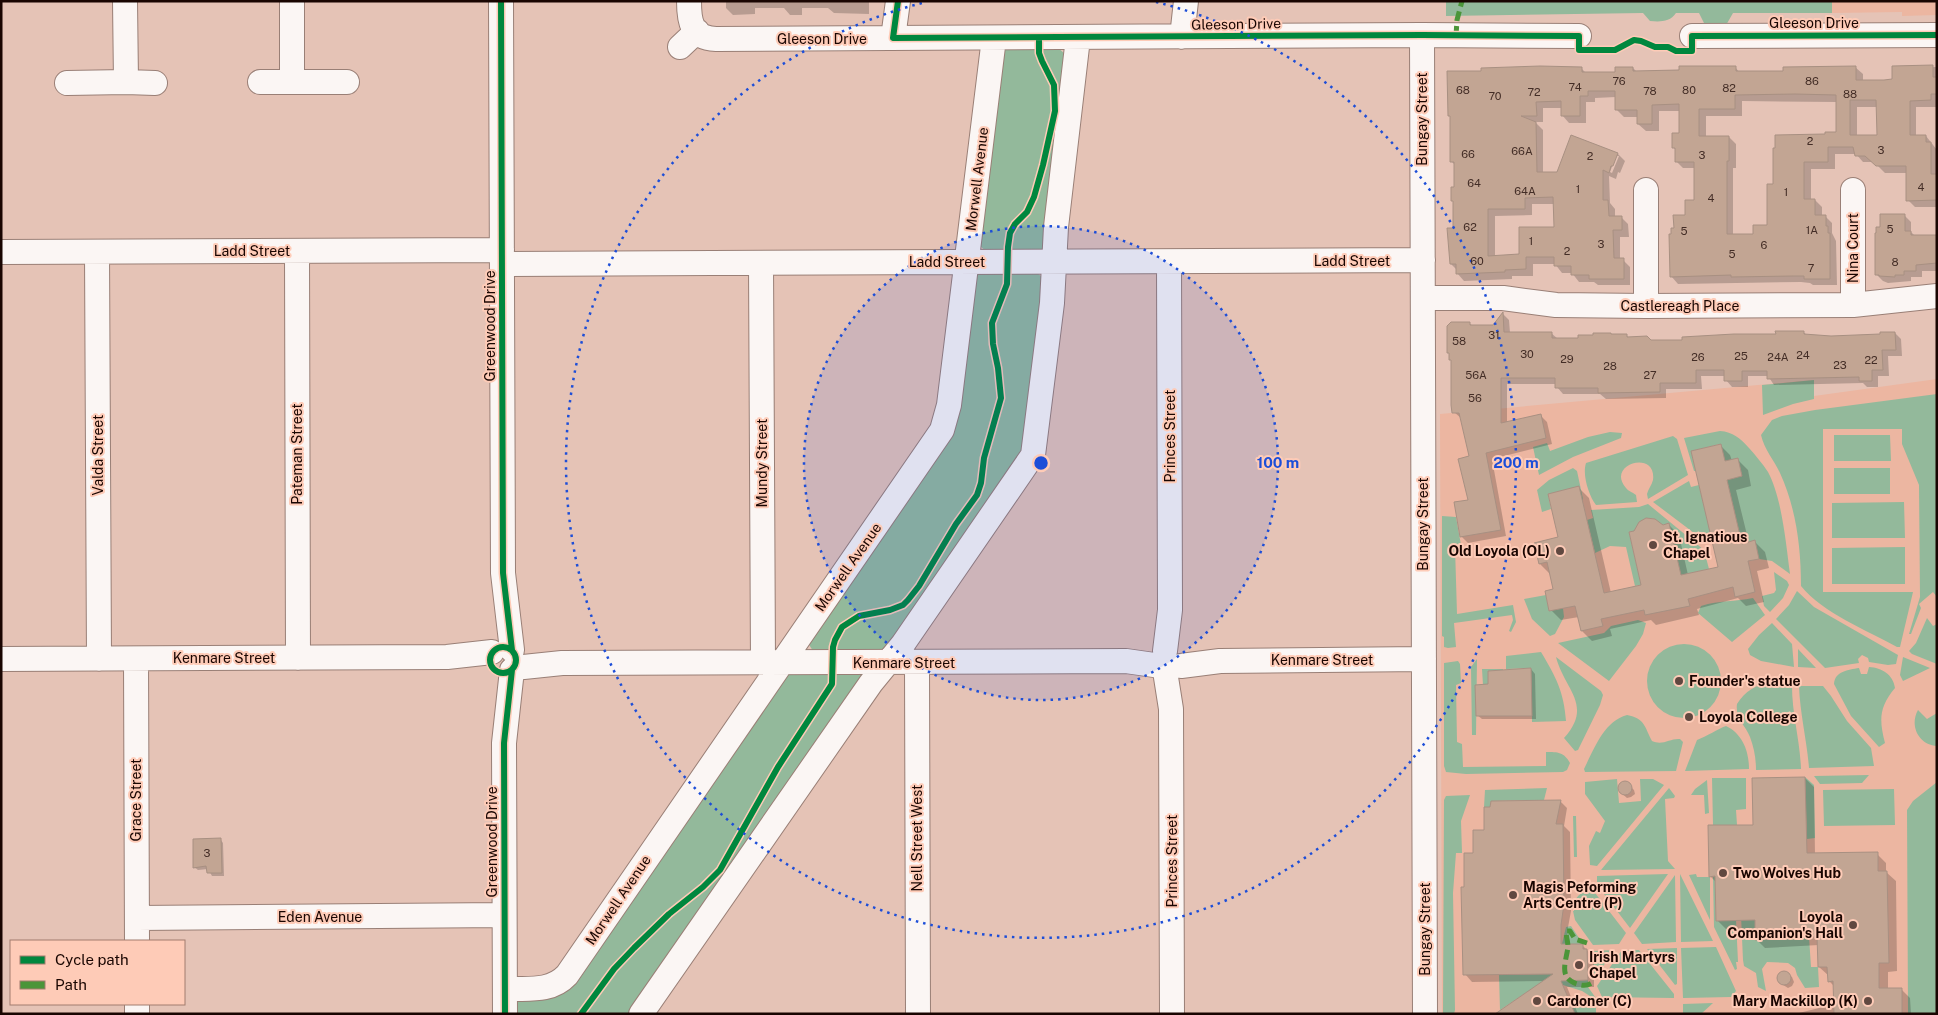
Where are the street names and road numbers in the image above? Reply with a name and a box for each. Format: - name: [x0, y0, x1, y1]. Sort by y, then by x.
- street label: Gleeson Drive: [1191, 15, 1281, 33]
- street label: Gleeson Drive: [1769, 15, 1859, 31]
- street label: Gleeson Drive: [777, 31, 867, 47]
- street label: Bungay Street: [1414, 72, 1430, 166]
- street label: Morwell Avenue: [963, 126, 991, 232]
- street label: Nina Court: [1845, 213, 1861, 283]
- street label: Ladd Street: [214, 243, 290, 259]
- street label: Ladd Street: [1314, 253, 1390, 269]
- street label: Ladd Street: [909, 254, 985, 270]
- street label: Greenwood Drive: [482, 270, 498, 382]
- street label: Castlereagh Place: [1621, 298, 1739, 314]
- street label: Princes Street: [1162, 390, 1178, 482]
- street label: Pateman Street: [289, 403, 305, 505]
- street label: Valda Street: [90, 415, 106, 495]
- street label: Mundy Street: [754, 419, 770, 507]
- street label: Bungay Street: [1415, 477, 1431, 571]
- street label: Morwell Avenue: [812, 520, 885, 614]
- street label: Kenmare Street: [173, 650, 275, 666]
- street label: Kenmare Street: [1271, 652, 1373, 668]
- street label: Kenmare Street: [853, 655, 955, 671]
- street label: Grace Street: [128, 759, 144, 841]
- street label: Nell Street West: [909, 784, 925, 892]
- street label: Greenwood Drive: [484, 786, 500, 898]
- street label: Princes Street: [1164, 815, 1180, 907]
- street label: Morwell Avenue: [582, 852, 654, 948]
- street label: Bungay Street: [1417, 882, 1433, 976]
- street label: Eden Avenue: [278, 909, 362, 925]

